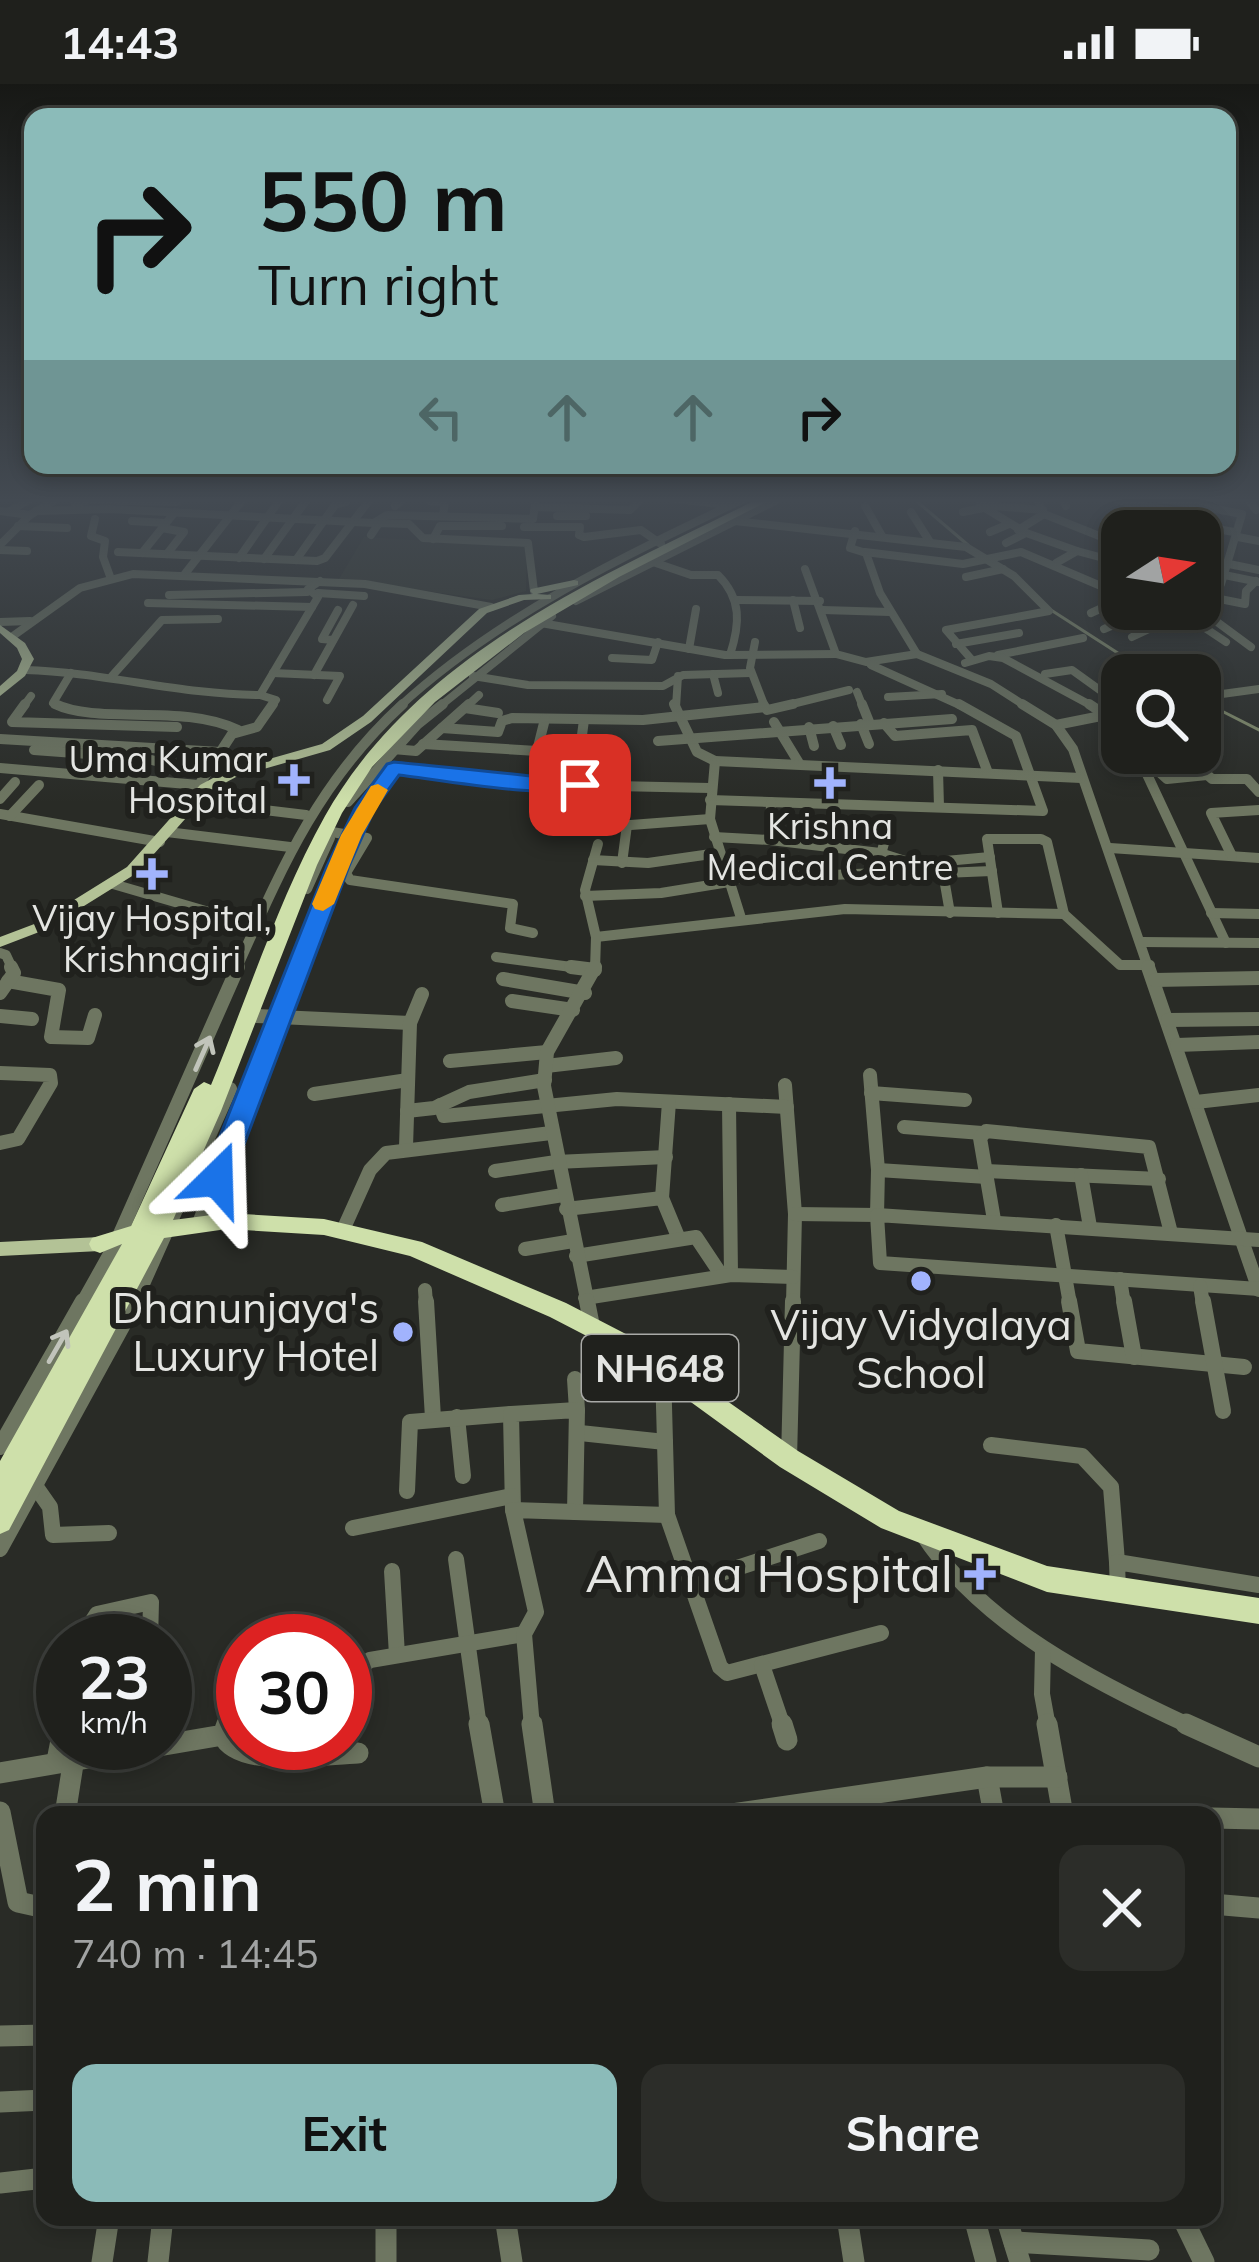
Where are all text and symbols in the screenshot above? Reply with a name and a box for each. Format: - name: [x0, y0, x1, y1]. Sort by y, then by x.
- text: 14:43: [60, 14, 179, 70]
- text: 550 m: [258, 147, 508, 252]
- icon: right: [60, 156, 216, 312]
- text: Turn right: [258, 251, 499, 319]
- icon: left: [408, 384, 474, 450]
- icon: ahead: [534, 384, 600, 450]
- icon: ahead: [660, 384, 726, 450]
- icon: right: [786, 384, 852, 450]
- north arrow: [1101, 510, 1221, 630]
- map controls: [1101, 510, 1221, 774]
- button: search: [1101, 654, 1221, 774]
- pin: [529, 734, 631, 836]
- place label: Uma Kumar Hospital: [69, 736, 267, 822]
- icon: arrive: [547, 752, 613, 818]
- marker: Uma Kumar Hospital: [278, 764, 310, 796]
- marker: Krishna Medical Centre: [814, 767, 846, 799]
- place label: Krishna Medical Centre: [707, 803, 953, 889]
- marker: Vijay Hospital, Krishnagiri: [136, 858, 168, 890]
- place label: Vijay Hospital, Krishnagiri: [32, 895, 272, 981]
- one-way arrow: [193, 1036, 215, 1072]
- position arrow: [154, 1116, 280, 1242]
- marker: Vijay Vidyalaya School: [908, 1268, 934, 1294]
- place label: Dhanunjaya's Luxury Hotel: [112, 1281, 379, 1382]
- place label: Vijay Vidyalaya School: [770, 1298, 1072, 1399]
- marker: Dhanunjaya's Luxury Hotel: [390, 1319, 416, 1345]
- one-way arrow: [47, 1329, 70, 1364]
- road number: NH648: [582, 1335, 738, 1401]
- place label: Amma Hospital: [585, 1541, 953, 1605]
- marker: Amma Hospital: [964, 1558, 996, 1590]
- speed limit sign: 30: [216, 1614, 372, 1770]
- text: 23: [78, 1639, 150, 1714]
- text: km/h: [80, 1703, 148, 1741]
- text: 2 min: [72, 1839, 262, 1929]
- button: close: [1059, 1845, 1185, 1971]
- text: 740 m · 14:45: [72, 1929, 318, 1978]
- button: Exit: [72, 2064, 617, 2202]
- button: Share: [641, 2064, 1185, 2202]

